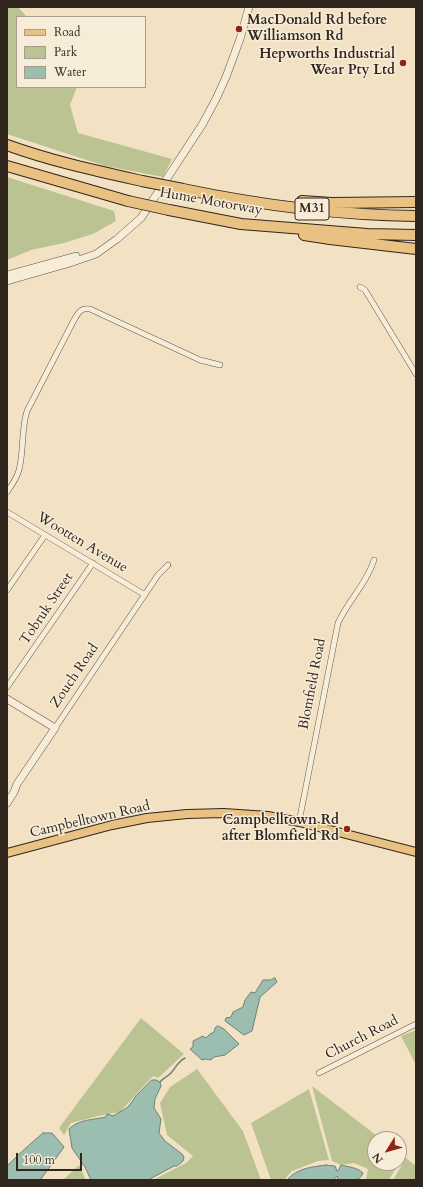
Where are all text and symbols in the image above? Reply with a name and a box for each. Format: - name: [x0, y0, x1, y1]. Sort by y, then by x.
- place label: MacDonald Rd before Williamson Rd: [247, 13, 387, 46]
- legend: [16, 16, 146, 88]
- text: Road: [54, 24, 80, 40]
- marker: MacDonald Rd before Williamson Rd: [234, 24, 244, 34]
- text: Park: [54, 44, 77, 60]
- place label: Hepworths Industrial Wear Pty Ltd: [259, 47, 395, 80]
- marker: Hepworths Industrial Wear Pty Ltd: [398, 58, 408, 68]
- text: Water: [54, 64, 86, 80]
- street label: Hume Motorway: [158, 185, 264, 219]
- road number: M31: [295, 198, 329, 220]
- street label: Wootten Avenue: [34, 509, 130, 577]
- street label: Tobruk Street: [17, 570, 77, 648]
- street label: Blomfield Road: [296, 637, 330, 731]
- street label: Zouch Road: [47, 641, 103, 711]
- street label: Campbelltown Road: [28, 798, 152, 842]
- place label: Campbelltown Rd after Blomfield Rd: [222, 813, 339, 846]
- marker: Campbelltown Rd after Blomfield Rd: [342, 824, 352, 834]
- street label: Church Road: [323, 1012, 401, 1064]
- north arrow: [367, 1131, 407, 1171]
- scale bar: [18, 1145, 84, 1171]
- text: N: [369, 1150, 387, 1166]
- text: 100 m: [23, 1152, 55, 1168]

